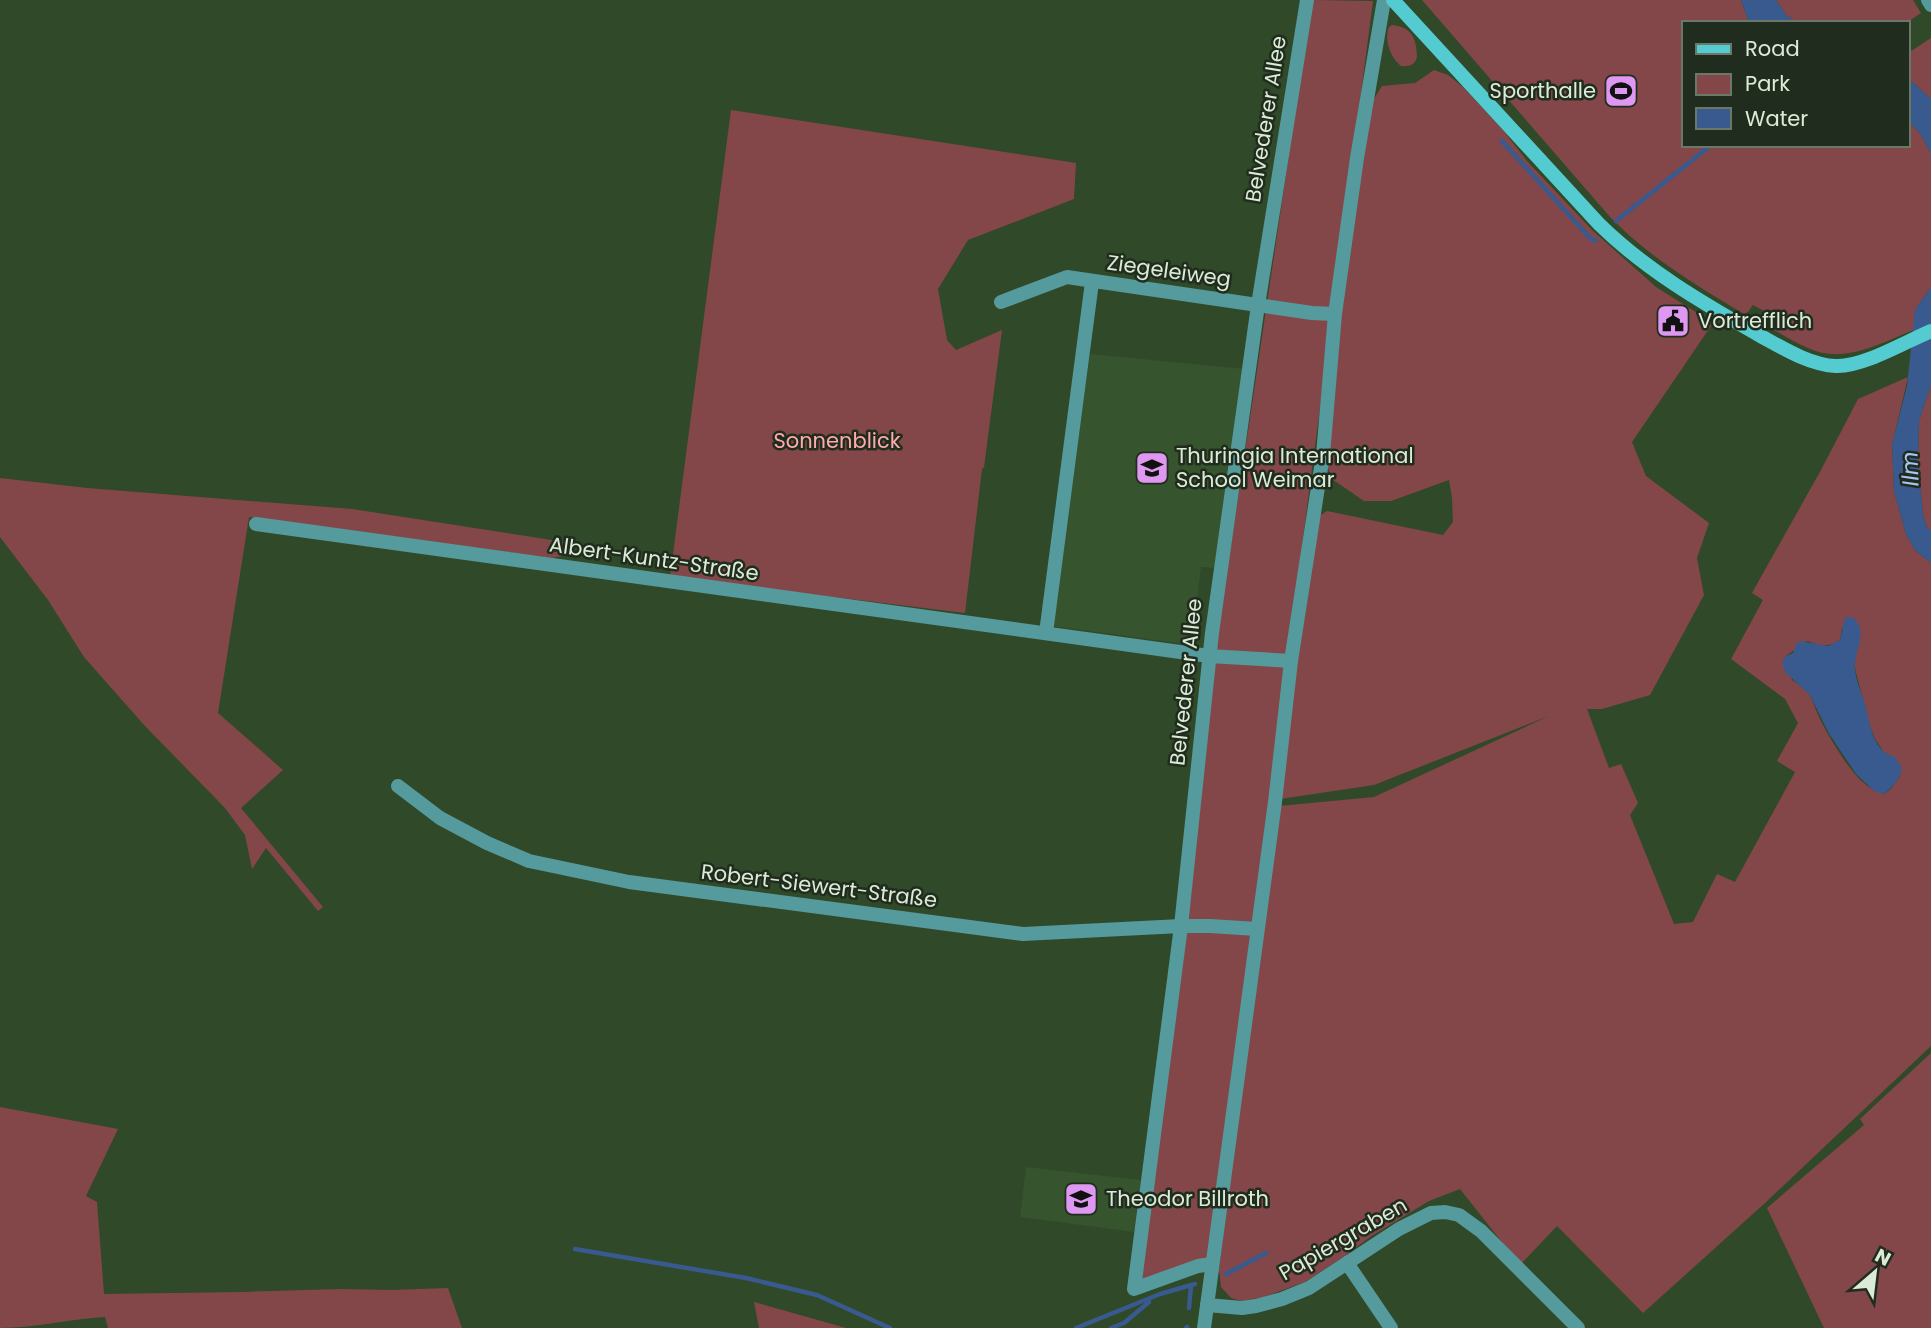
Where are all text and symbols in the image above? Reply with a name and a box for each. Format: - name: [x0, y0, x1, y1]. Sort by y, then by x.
- legend: [1682, 21, 1910, 147]
- street label: Belvederer Allee: [1238, 34, 1293, 204]
- text: Road: [1745, 34, 1800, 63]
- text: Park: [1745, 69, 1790, 98]
- sports icon: Sporthalle: [1602, 72, 1640, 110]
- place label: Sporthalle: [1490, 76, 1596, 105]
- text: Water: [1745, 104, 1808, 133]
- street label: Ziegeleiweg: [1105, 247, 1233, 294]
- public building icon: Vortrefflich: [1654, 302, 1692, 340]
- place label: Vortrefflich: [1698, 306, 1812, 335]
- park label: Sonnenblick: [773, 426, 901, 455]
- place label: Thuringia International School Weimar: [1176, 441, 1414, 494]
- school or university icon: Thuringia International School Weimar: [1133, 449, 1171, 487]
- water label: Ilm: [1893, 451, 1927, 487]
- street label: Albert-Kuntz-Straße: [548, 529, 761, 588]
- street label: Belvederer Allee: [1162, 597, 1209, 767]
- street label: Robert-Siewert-Straße: [699, 857, 939, 914]
- school or university icon: Theodor Billroth: [1062, 1180, 1100, 1218]
- place label: Theodor Billroth: [1106, 1184, 1269, 1213]
- street label: Papiergraben: [1273, 1190, 1412, 1287]
- north arrow: [1840, 1237, 1910, 1307]
- text: N: [1870, 1242, 1895, 1273]

